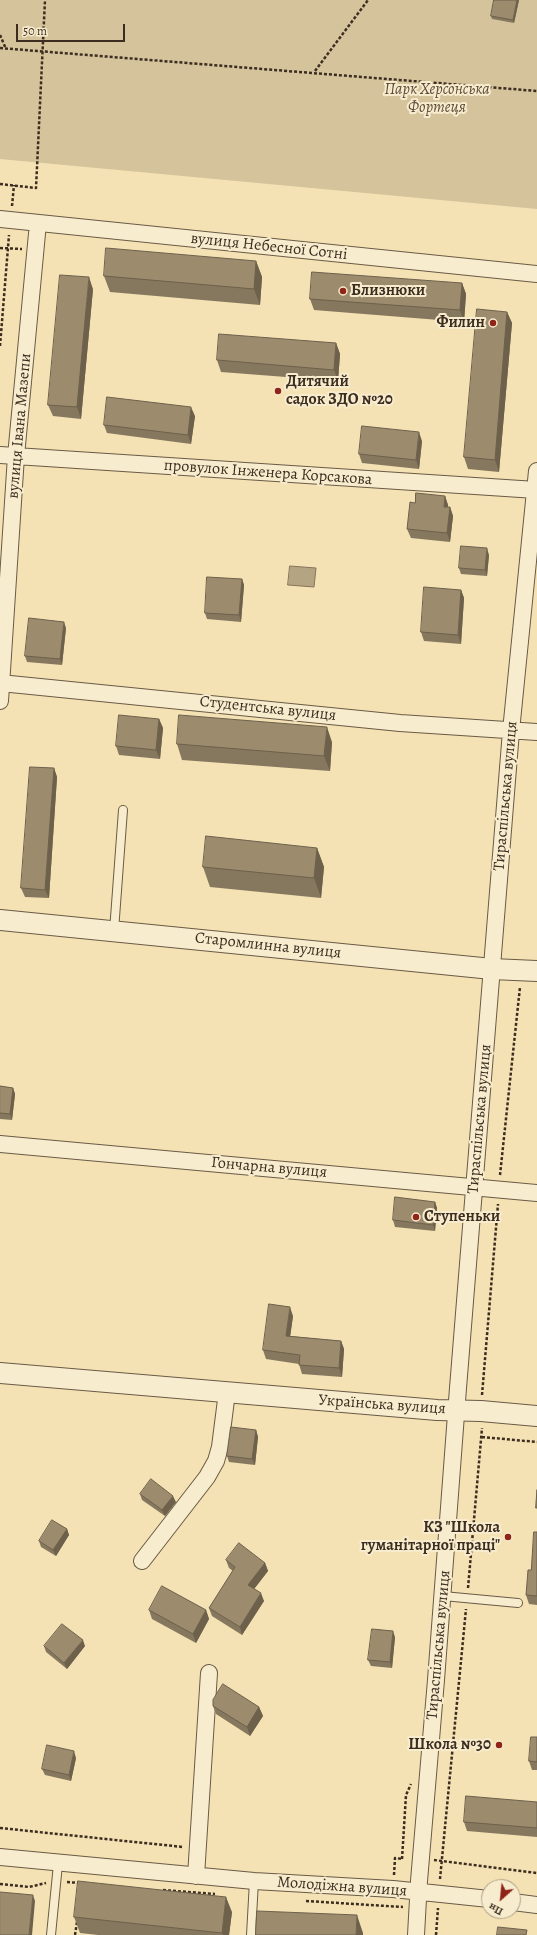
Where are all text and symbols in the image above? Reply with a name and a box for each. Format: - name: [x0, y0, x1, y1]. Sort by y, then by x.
- scale bar: [18, 16, 127, 42]
- text: 50 m: [23, 23, 47, 39]
- park label: Парк Херсонська Фортеця: [384, 80, 490, 118]
- street label: вулиця Небесної Сотні: [190, 229, 348, 265]
- place label: Близнюки: [351, 281, 425, 301]
- marker: Близнюки: [338, 286, 348, 296]
- place label: Филин: [436, 313, 485, 333]
- marker: Филин: [488, 318, 498, 328]
- street label: вулиця Івана Мазепи: [4, 353, 36, 499]
- place label: Дитячий садок ЗДО №20: [286, 372, 393, 410]
- marker: Дитячий садок ЗДО №20: [273, 386, 283, 396]
- street label: провулок Інженера Корсакова: [163, 456, 373, 490]
- street label: Студентська вулиця: [199, 692, 337, 726]
- street label: Тираспільська вулиця: [490, 720, 522, 872]
- street label: Старомлинна вулиця: [194, 929, 342, 963]
- street label: Тираспільська вулиця: [464, 1043, 496, 1195]
- street label: Гончарна вулиця: [210, 1153, 328, 1183]
- place label: Ступеньки: [424, 1207, 500, 1227]
- marker: Ступеньки: [411, 1212, 421, 1222]
- street label: Українська вулиця: [318, 1391, 446, 1419]
- place label: КЗ "Школа гуманітарної праці": [361, 1518, 500, 1556]
- marker: КЗ "Школа гуманітарної праці": [503, 1532, 513, 1542]
- street label: Тираспільська вулиця: [423, 1569, 455, 1721]
- place label: Школа №30: [408, 1735, 491, 1755]
- marker: Школа №30: [494, 1740, 504, 1750]
- street label: Молодіжна вулиця: [276, 1873, 408, 1901]
- north arrow: [481, 1879, 521, 1919]
- text: Пн: [486, 1899, 506, 1919]

